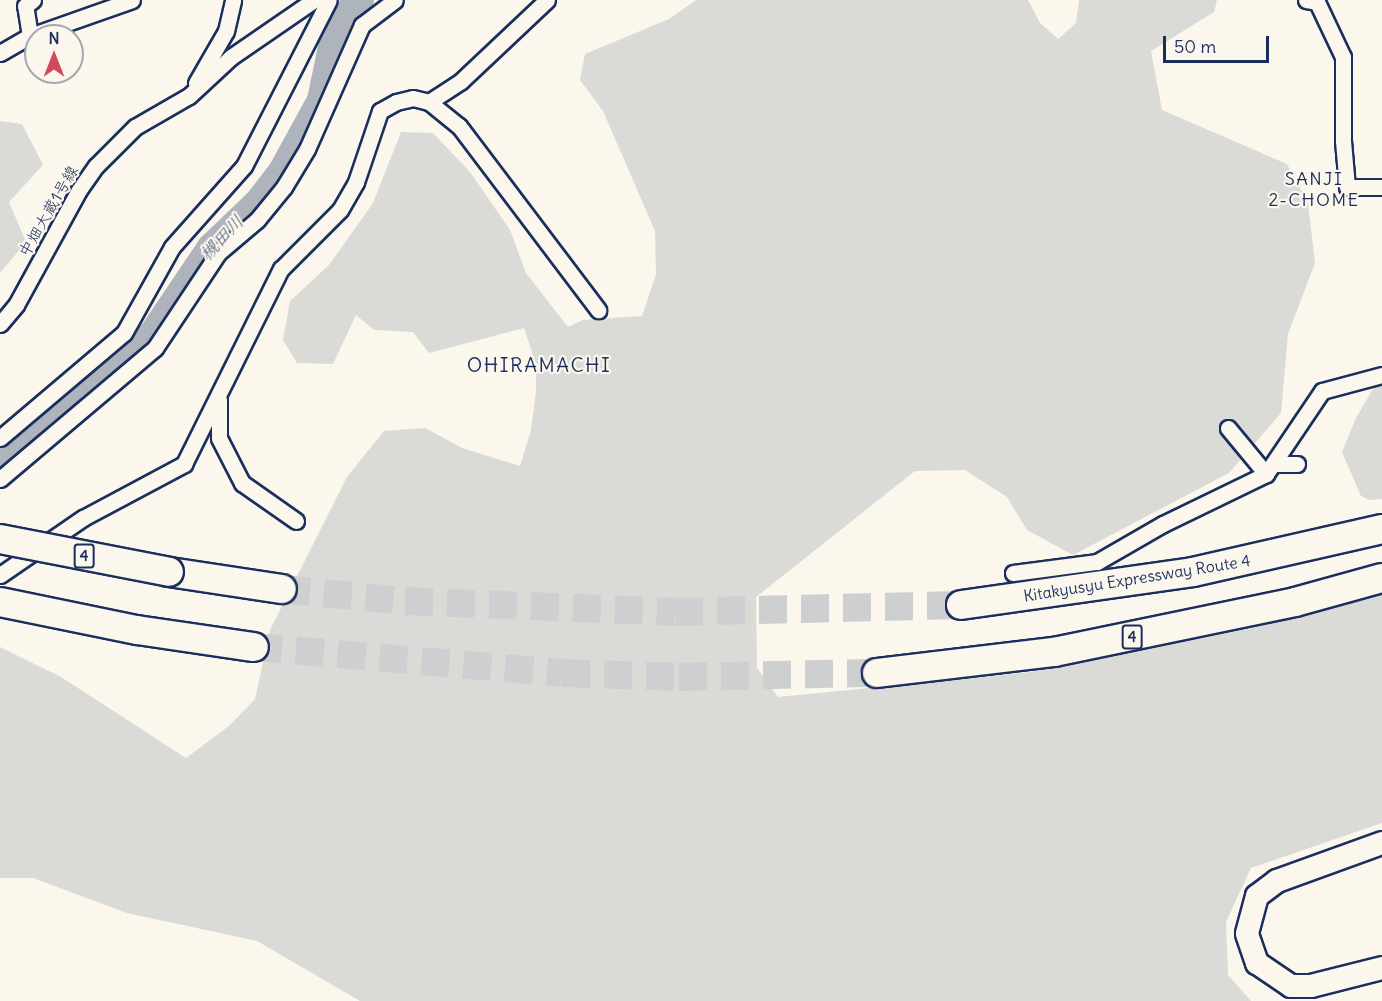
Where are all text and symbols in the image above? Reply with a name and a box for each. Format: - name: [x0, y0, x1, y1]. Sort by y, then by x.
- north arrow: [24, 24, 84, 84]
- scale bar: [1166, 24, 1272, 62]
- text: N: [48, 28, 60, 48]
- text: 50 m: [1174, 35, 1216, 58]
- street label: 中畑大蔵1号線: [14, 162, 82, 260]
- district label: SANJI 2-CHOME: [1268, 169, 1360, 212]
- water label: 槻田川: [196, 211, 248, 265]
- district label: OHIRAMACHI: [467, 352, 611, 376]
- road number: 4: [74, 544, 94, 568]
- street label: Kitakyusyu Expressway Route 4: [1022, 551, 1252, 605]
- road number: 4: [1122, 625, 1142, 649]

